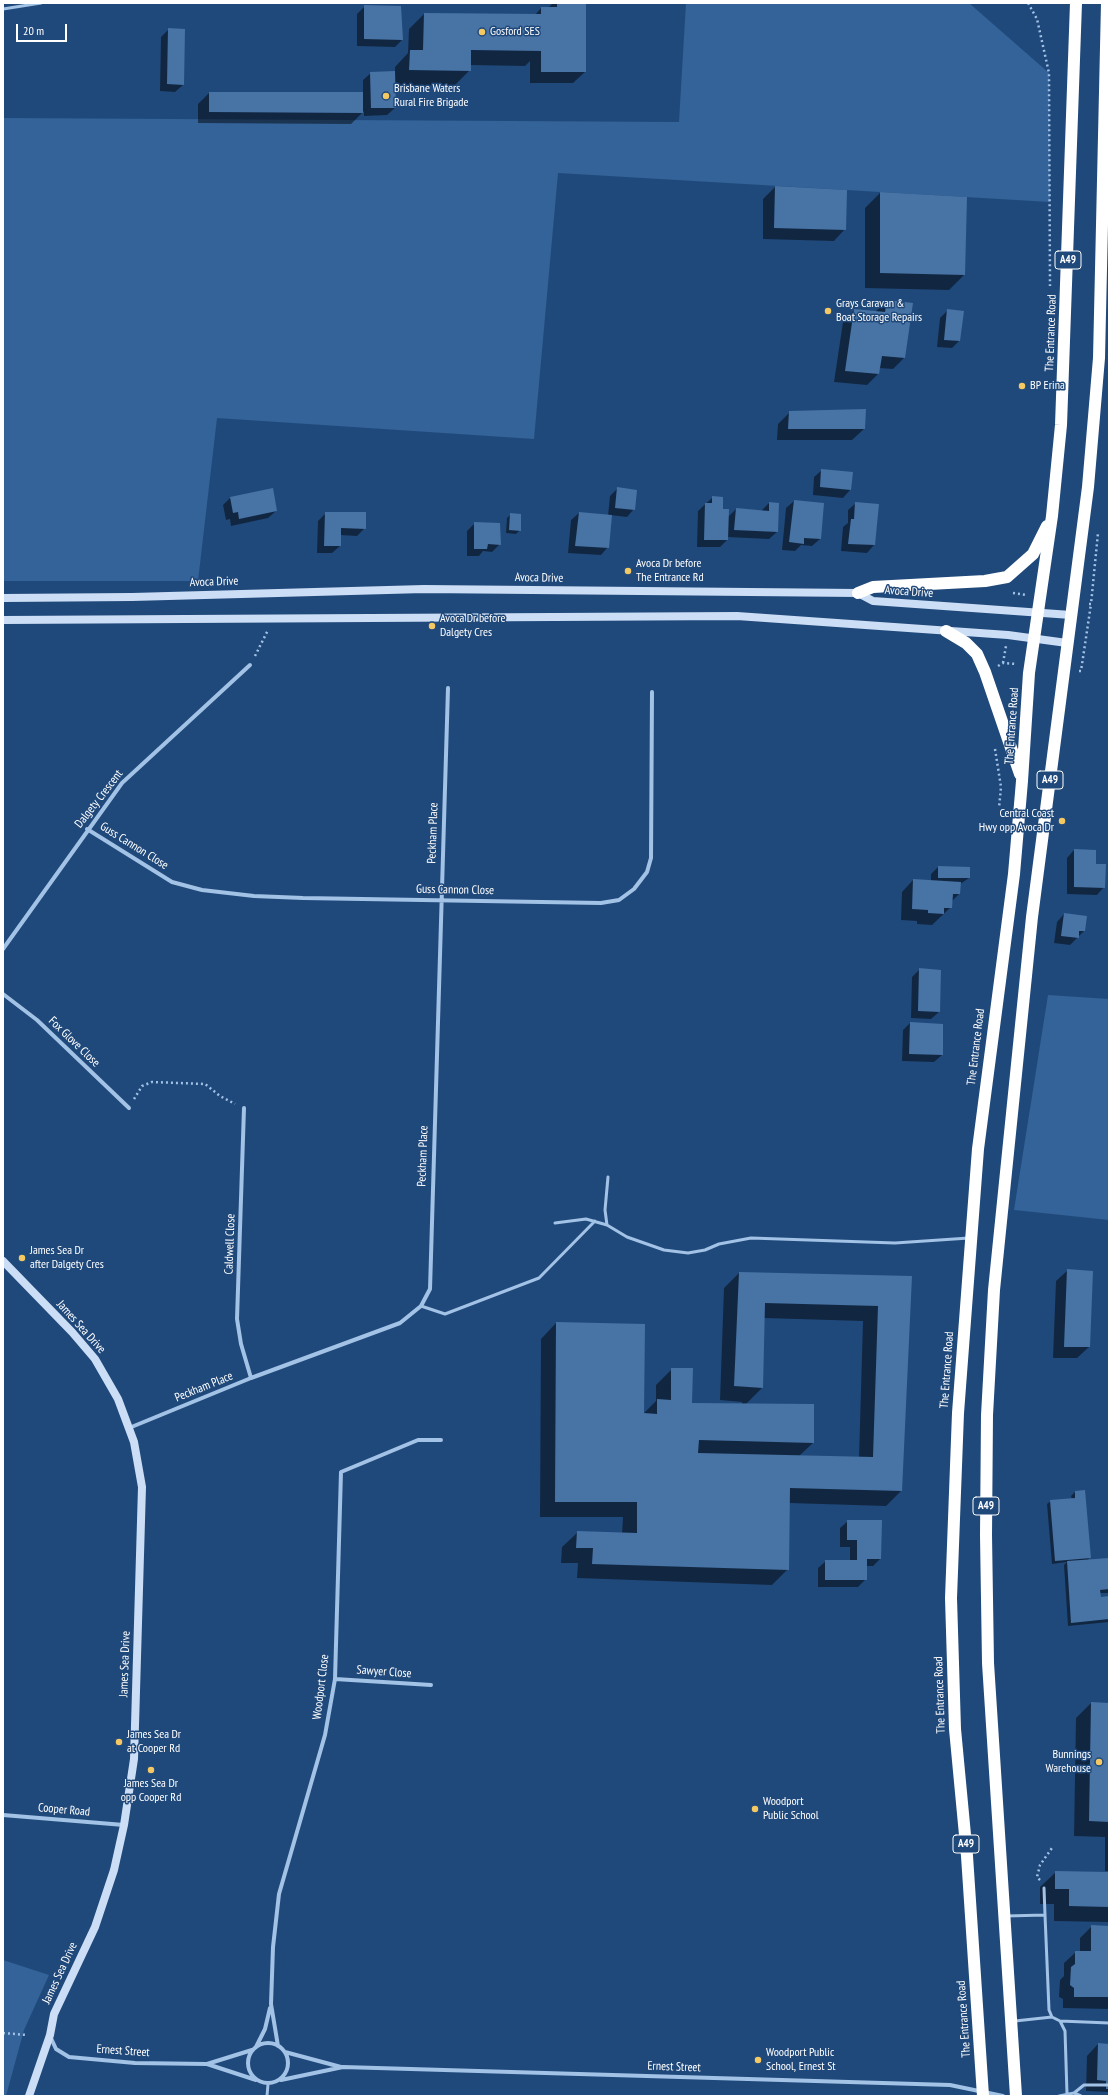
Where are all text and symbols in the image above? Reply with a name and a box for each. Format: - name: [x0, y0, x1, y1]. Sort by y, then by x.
- scale bar: [18, 16, 69, 42]
- text: 20 m: [23, 23, 44, 38]
- place label: Gosford SES: [490, 25, 540, 39]
- marker: Gosford SES: [477, 27, 487, 37]
- place label: Brisbane Waters Rural Fire Brigade: [394, 82, 468, 110]
- marker: Brisbane Waters Rural Fire Brigade: [381, 91, 391, 101]
- road number: A49: [1055, 251, 1081, 269]
- street label: The Entrance Road: [1042, 294, 1060, 372]
- place label: Grays Caravan & Boat Storage Repairs: [836, 297, 922, 325]
- marker: Grays Caravan & Boat Storage Repairs: [823, 306, 833, 316]
- place label: BP Erina: [1030, 379, 1065, 393]
- marker: BP Erina: [1017, 381, 1027, 391]
- place label: Avoca Dr before The Entrance Rd: [636, 557, 704, 585]
- marker: Avoca Dr before The Entrance Rd: [623, 566, 633, 576]
- street label: Avoca Drive: [515, 570, 563, 586]
- street label: Avoca Drive: [189, 574, 239, 590]
- street label: Avoca Drive: [884, 583, 934, 601]
- place label: Avoca Dr before Dalgety Cres: [440, 612, 505, 640]
- marker: Avoca Dr before Dalgety Cres: [427, 621, 437, 631]
- street label: The Entrance Road: [1002, 687, 1022, 765]
- street label: Dalgety Crescent: [72, 767, 126, 831]
- road number: A49: [1037, 771, 1063, 789]
- street label: Peckham Place: [425, 802, 441, 864]
- place label: Central Coast Hwy opp Avoca Dr: [979, 807, 1054, 835]
- marker: Central Coast Hwy opp Avoca Dr: [1057, 816, 1067, 826]
- street label: Guss Cannon Close: [97, 819, 171, 873]
- street label: Guss Cannon Close: [416, 882, 494, 898]
- street label: The Entrance Road: [964, 1008, 988, 1086]
- street label: Fox Glove Close: [45, 1014, 103, 1070]
- street label: Peckham Place: [415, 1125, 431, 1187]
- street label: Caldwell Close: [222, 1213, 238, 1275]
- place label: James Sea Dr after Dalgety Cres: [30, 1244, 104, 1272]
- marker: James Sea Dr after Dalgety Cres: [17, 1253, 27, 1263]
- street label: James Sea Drive: [53, 1298, 109, 1356]
- street label: The Entrance Road: [937, 1331, 957, 1409]
- street label: Peckham Place: [173, 1369, 235, 1405]
- road number: A49: [973, 1497, 999, 1515]
- street label: James Sea Drive: [117, 1631, 133, 1697]
- street label: Woodport Close: [310, 1654, 332, 1720]
- street label: The Entrance Road: [931, 1656, 949, 1734]
- street label: Sawyer Close: [356, 1663, 412, 1681]
- place label: James Sea Dr at Cooper Rd: [127, 1728, 181, 1756]
- marker: James Sea Dr at Cooper Rd: [114, 1737, 124, 1747]
- place label: Bunnings Warehouse: [1046, 1748, 1091, 1776]
- marker: Bunnings Warehouse: [1094, 1757, 1104, 1767]
- marker: James Sea Dr opp Cooper Rd: [146, 1765, 156, 1775]
- place label: James Sea Dr opp Cooper Rd: [121, 1777, 181, 1805]
- place label: Woodport Public School: [763, 1795, 819, 1823]
- street label: Cooper Road: [37, 1801, 91, 1819]
- marker: Woodport Public School: [750, 1804, 760, 1814]
- road number: A49: [953, 1835, 979, 1853]
- street label: James Sea Drive: [39, 1940, 81, 2006]
- street label: The Entrance Road: [954, 1980, 974, 2058]
- street label: Ernest Street: [96, 2042, 150, 2060]
- place label: Woodport Public School, Ernest St: [766, 2046, 836, 2074]
- marker: Woodport Public School, Ernest St: [753, 2055, 763, 2065]
- street label: Ernest Street: [647, 2059, 701, 2075]

